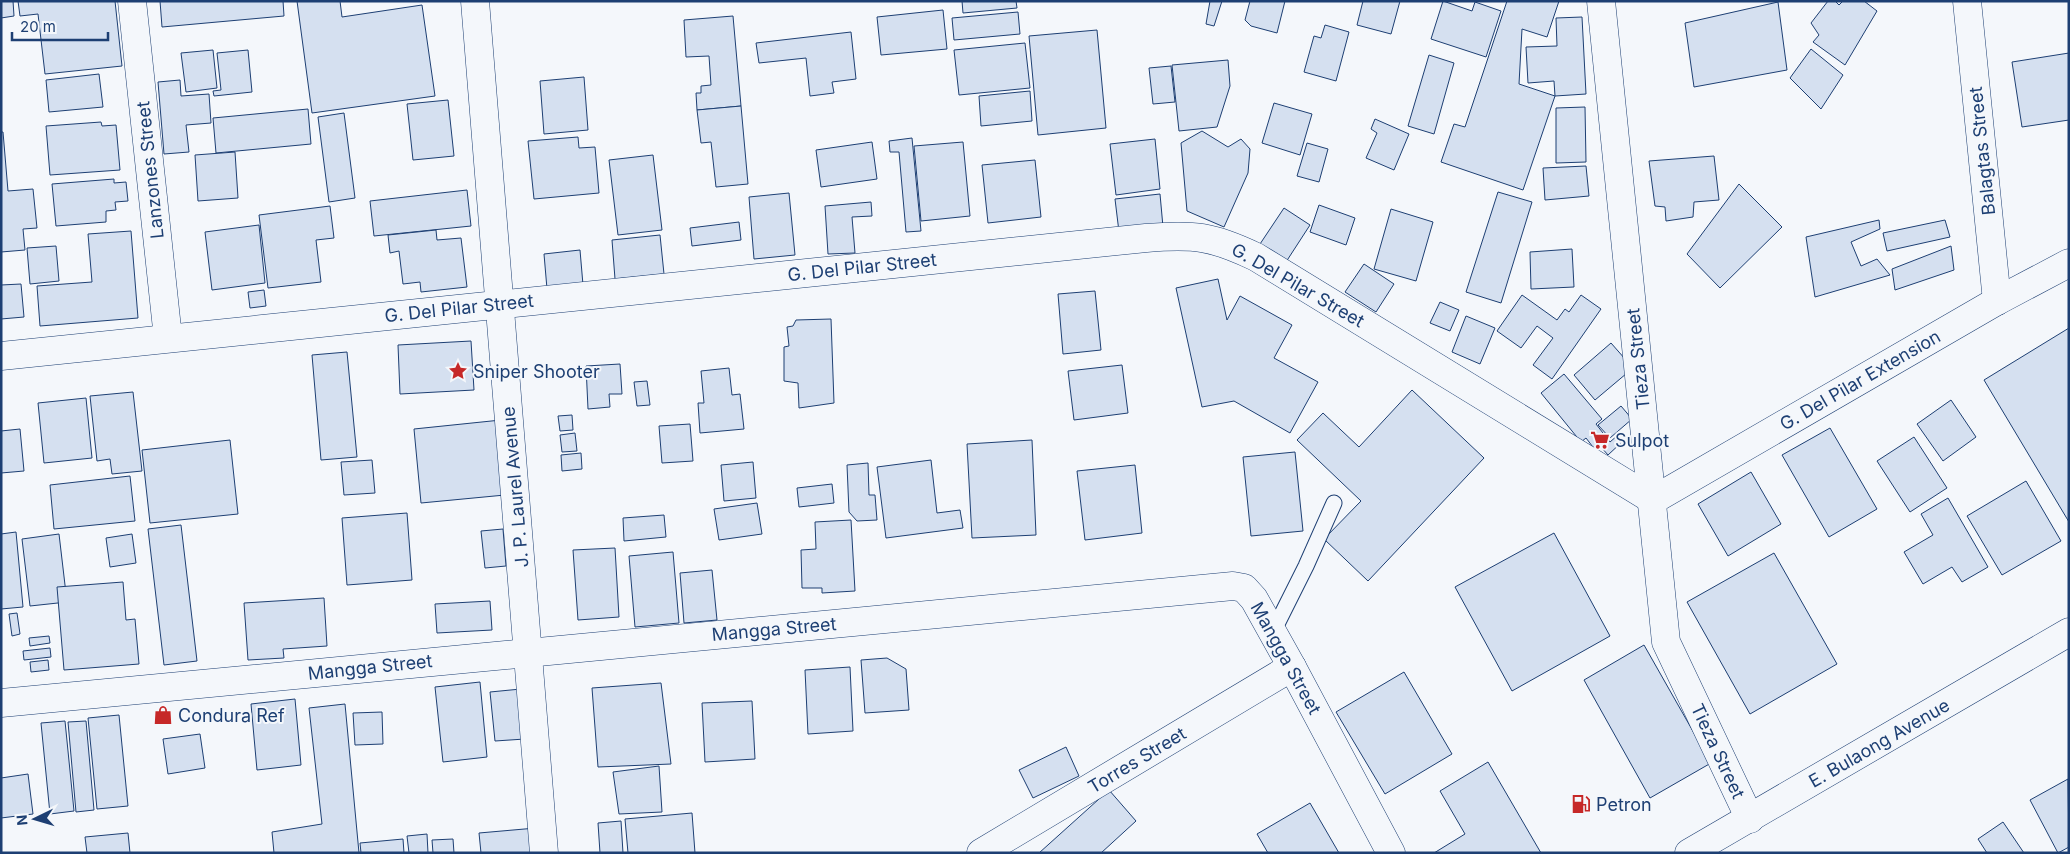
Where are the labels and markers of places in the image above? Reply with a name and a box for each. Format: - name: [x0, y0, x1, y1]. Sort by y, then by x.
- place icon: Sniper Shooter: [447, 360, 469, 382]
- place label: Sniper Shooter: [473, 361, 600, 382]
- supermarket icon: Sulpot: [1589, 429, 1611, 451]
- place label: Sulpot: [1615, 430, 1669, 451]
- shop icon: Condura Ref: [152, 704, 174, 726]
- place label: Condura Ref: [178, 705, 285, 726]
- fuel station icon: Petron: [1570, 793, 1592, 815]
- place label: Petron: [1596, 794, 1652, 815]

